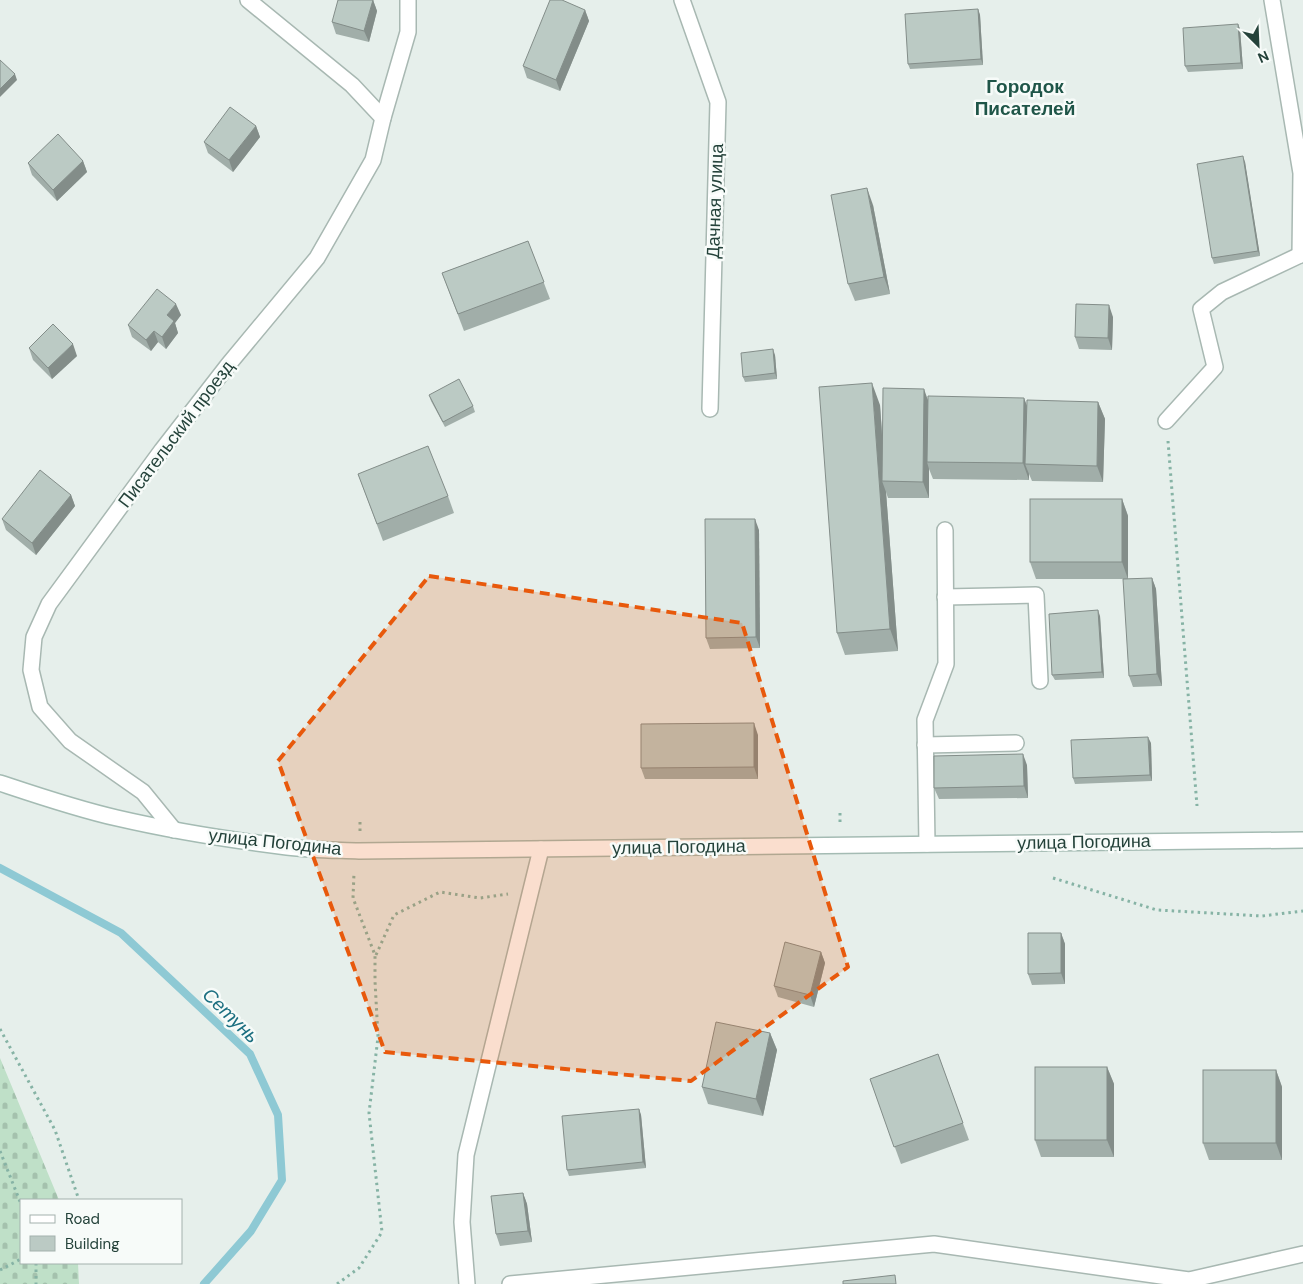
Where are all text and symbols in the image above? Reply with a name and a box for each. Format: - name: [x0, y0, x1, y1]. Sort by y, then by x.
- north arrow: [1233, 20, 1283, 70]
- text: N: [1255, 47, 1272, 67]
- district label: Городок Писателей: [975, 74, 1075, 121]
- street label: Дачная улица: [701, 142, 729, 259]
- street label: Писательский проезд: [113, 355, 240, 512]
- street label: улица Погодина: [207, 823, 344, 861]
- street label: улица Погодина: [1017, 829, 1152, 855]
- street label: улица Погодина: [612, 834, 747, 860]
- water label: Сетунь: [197, 982, 264, 1048]
- legend: [20, 1199, 182, 1264]
- text: Road: [65, 1209, 100, 1229]
- text: Building: [65, 1234, 120, 1254]

